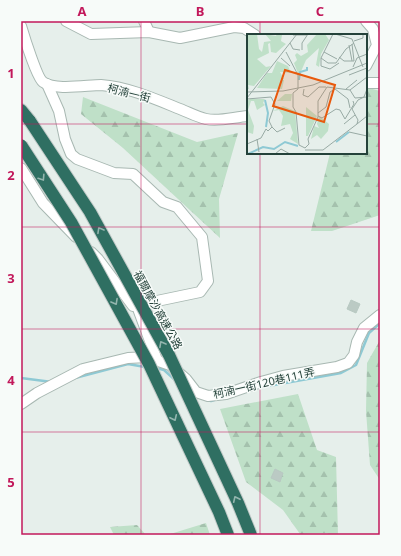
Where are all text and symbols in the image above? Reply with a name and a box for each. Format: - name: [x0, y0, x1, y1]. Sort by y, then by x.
- text: A: [78, 2, 87, 20]
- text: B: [196, 2, 204, 20]
- text: C: [316, 2, 324, 20]
- inset map: [247, 34, 367, 154]
- text: 1: [7, 64, 15, 82]
- street label: 柯湳一街: [106, 80, 152, 105]
- text: 2: [7, 166, 15, 184]
- one-way arrow: [37, 174, 45, 181]
- one-way arrow: [97, 227, 104, 234]
- street label: 福爾摩沙高速公路: [131, 268, 186, 352]
- text: 3: [7, 269, 15, 287]
- one-way arrow: [110, 298, 118, 305]
- one-way arrow: [160, 340, 167, 348]
- street label: 柯湳一街120巷111弄: [212, 364, 316, 401]
- text: 4: [7, 371, 15, 389]
- one-way arrow: [169, 413, 177, 421]
- text: 5: [7, 473, 15, 491]
- one-way arrow: [233, 495, 241, 503]

